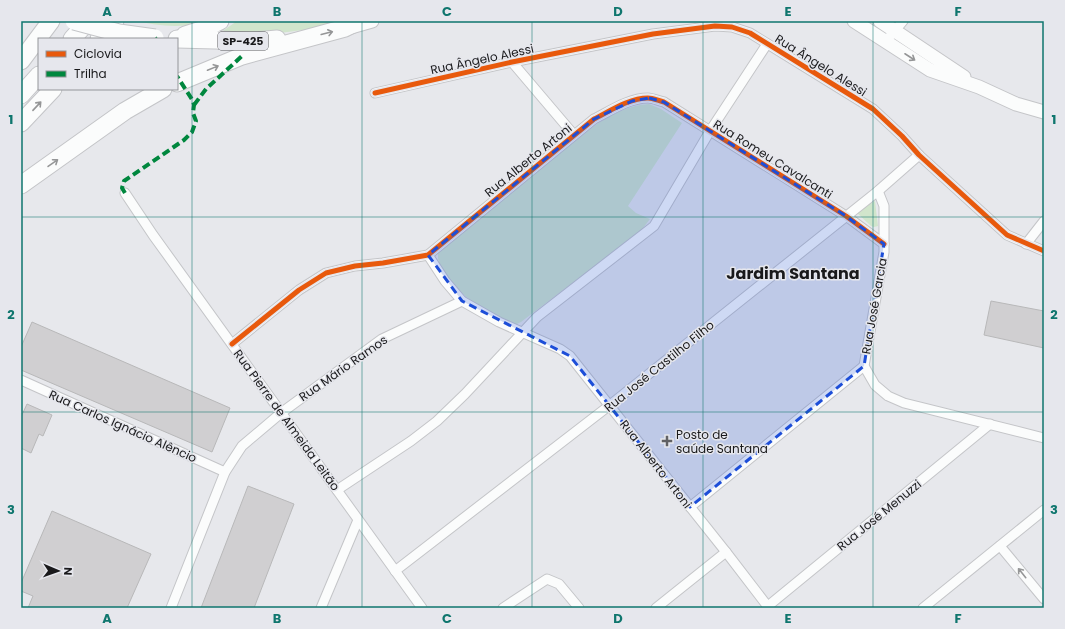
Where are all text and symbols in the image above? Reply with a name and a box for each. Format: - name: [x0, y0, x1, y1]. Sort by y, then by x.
- text: A: [102, 2, 112, 21]
- text: B: [273, 2, 282, 21]
- text: C: [442, 2, 452, 21]
- text: D: [613, 2, 623, 21]
- text: E: [784, 2, 792, 21]
- text: F: [954, 2, 962, 21]
- one-way arrow: [320, 28, 333, 36]
- street label: Rua Ângelo Alessi: [772, 30, 870, 100]
- road number: SP-425: [218, 32, 268, 50]
- legend: [38, 38, 178, 90]
- street label: Rua Ângelo Alessi: [429, 40, 535, 78]
- text: Ciclovia: [74, 45, 122, 62]
- one-way arrow: [905, 53, 916, 61]
- one-way arrow: [206, 63, 218, 71]
- text: Trilha: [74, 65, 107, 82]
- one-way arrow: [32, 101, 42, 111]
- text: 1: [9, 110, 13, 129]
- text: 1: [1052, 110, 1056, 129]
- street label: Rua Romeu Cavalcanti: [710, 115, 836, 203]
- street label: Rua Alberto Artoni: [481, 119, 575, 201]
- one-way arrow: [47, 159, 58, 167]
- street label: Rua José Garcia: [857, 257, 891, 355]
- district label: Jardim Santana: [726, 262, 860, 285]
- text: 2: [7, 305, 15, 324]
- text: 2: [1050, 305, 1058, 324]
- street label: Rua José Castilho Filho: [600, 316, 718, 416]
- street label: Rua Mário Ramos: [295, 331, 391, 405]
- street label: Rua Pierre de Almeida Leitão: [230, 346, 344, 494]
- street label: Rua Carlos Ignácio Alêncio: [46, 386, 200, 466]
- street label: Rua Alberto Artoni: [616, 416, 696, 512]
- place label: Posto de saúde Santana: [676, 426, 768, 457]
- marker: Posto de saúde Santana: [661, 435, 673, 447]
- street label: Rua José Menuzzi: [833, 476, 925, 554]
- text: 3: [7, 500, 15, 519]
- text: 3: [1050, 500, 1058, 519]
- north arrow: [38, 551, 78, 591]
- text: N: [60, 567, 76, 576]
- one-way arrow: [1018, 567, 1027, 578]
- text: A: [102, 609, 112, 628]
- text: B: [273, 609, 282, 628]
- text: C: [442, 609, 452, 628]
- text: D: [613, 609, 623, 628]
- text: E: [784, 609, 792, 628]
- text: F: [954, 609, 962, 628]

